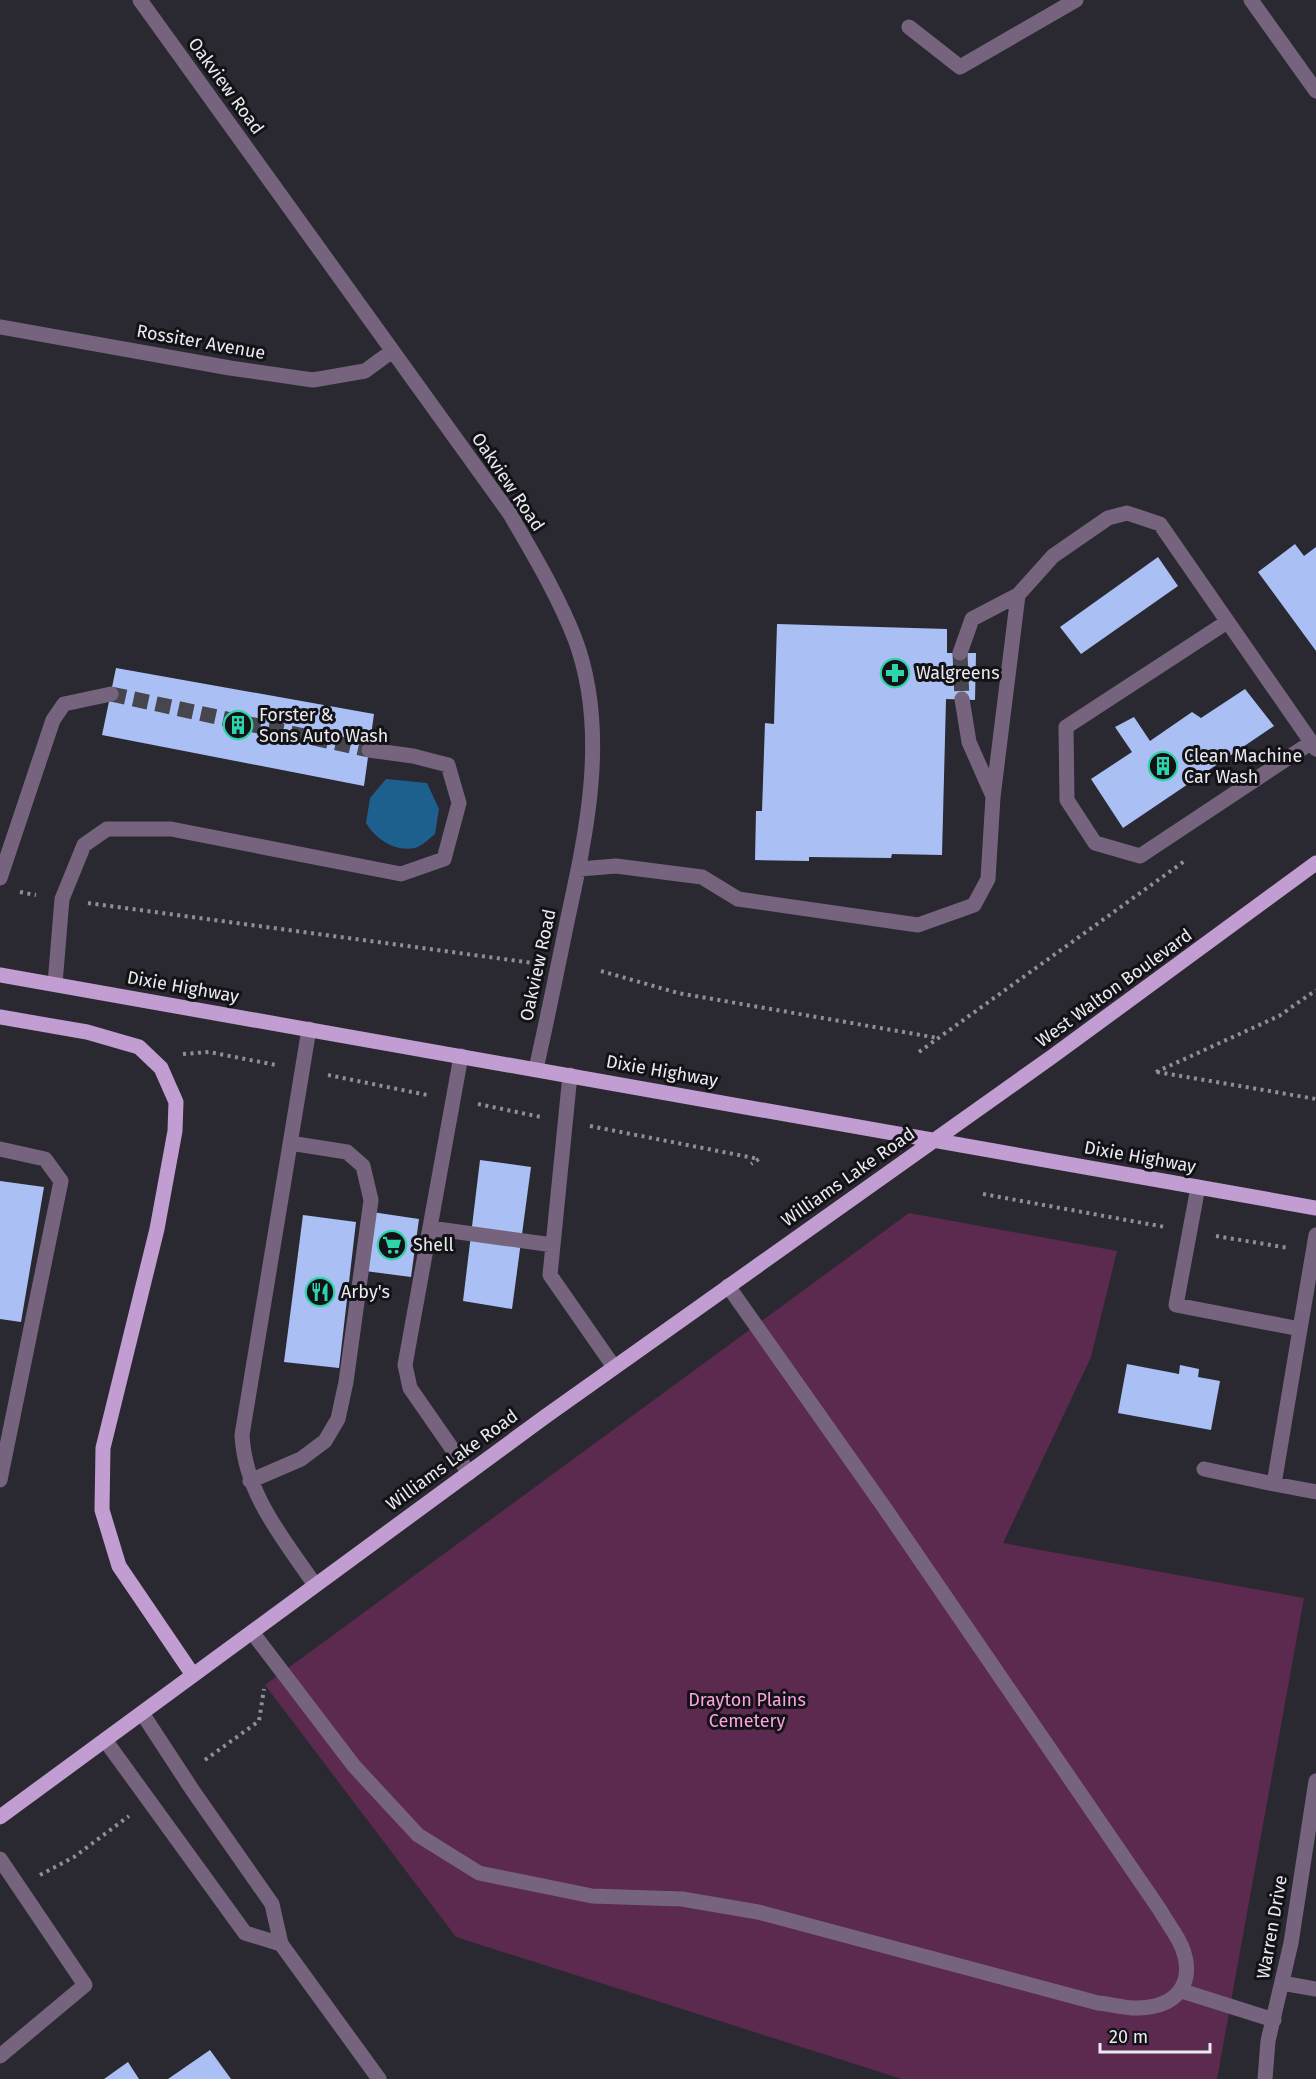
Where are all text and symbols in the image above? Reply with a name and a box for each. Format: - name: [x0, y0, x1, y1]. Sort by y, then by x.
- street label: Oakview Road: [184, 33, 268, 139]
- street label: Rossiter Avenue: [135, 320, 267, 364]
- street label: Oakview Road: [467, 429, 549, 535]
- pharmacy icon: Walgreens: [879, 657, 911, 689]
- place label: Walgreens: [916, 662, 1000, 684]
- place label: Forster & Sons Auto Wash: [259, 704, 388, 747]
- building icon: Forster & Sons Auto Wash: [222, 709, 254, 741]
- place label: Clean Machine Car Wash: [1184, 745, 1302, 788]
- building icon: Clean Machine Car Wash: [1147, 750, 1179, 782]
- street label: Oakview Road: [515, 907, 561, 1023]
- street label: West Walton Boulevard: [1032, 924, 1196, 1052]
- street label: Dixie Highway: [125, 966, 241, 1008]
- street label: Dixie Highway: [604, 1050, 720, 1092]
- street label: Williams Lake Road: [777, 1123, 919, 1231]
- street label: Dixie Highway: [1082, 1136, 1198, 1178]
- supermarket icon: Shell: [376, 1229, 408, 1261]
- place label: Shell: [413, 1234, 454, 1256]
- restaurant icon: Arby's: [304, 1276, 336, 1308]
- place label: Arby's: [341, 1281, 390, 1303]
- street label: Williams Lake Road: [382, 1405, 522, 1515]
- park label: Drayton Plains Cemetery: [688, 1689, 806, 1732]
- street label: Warren Drive: [1252, 1873, 1292, 1981]
- scale bar: [1100, 2016, 1210, 2054]
- text: 20 m: [1109, 2026, 1148, 2048]

